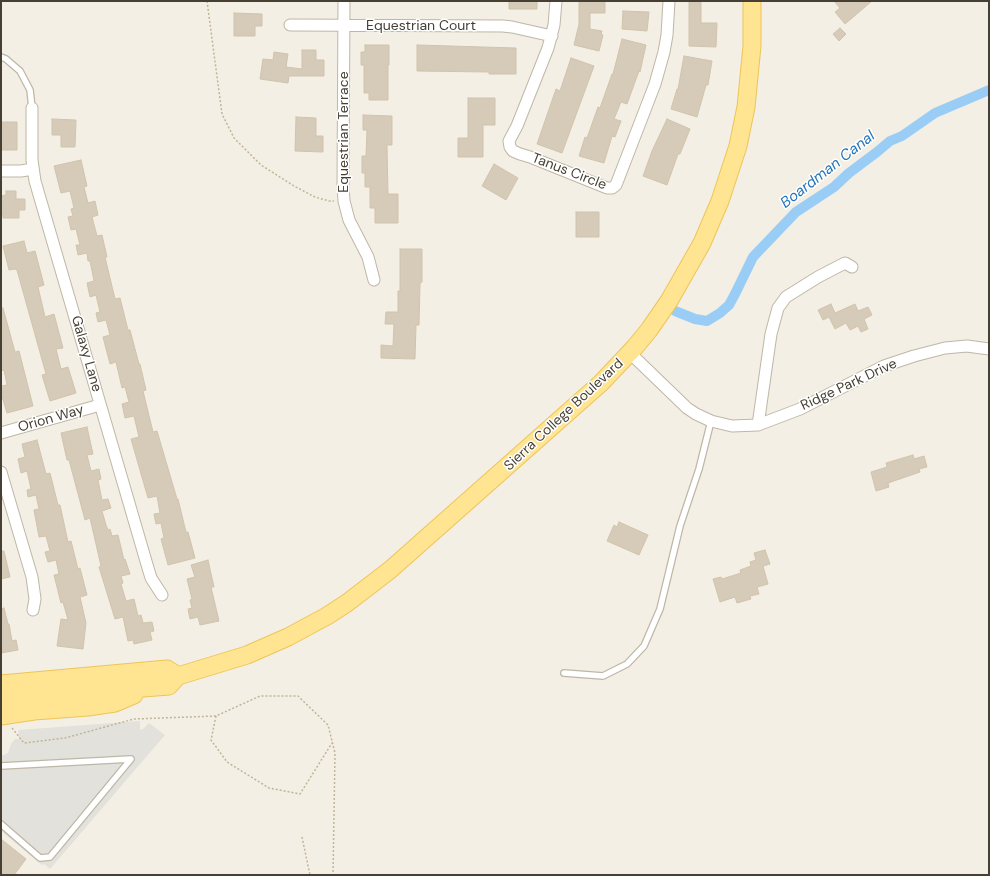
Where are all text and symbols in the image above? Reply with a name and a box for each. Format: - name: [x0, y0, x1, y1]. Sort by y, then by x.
- street label: Equestrian Court: [366, 18, 476, 34]
- street label: Equestrian Terrace: [336, 71, 352, 193]
- water label: Boardman Canal: [777, 128, 879, 212]
- street label: Tanus Circle: [529, 150, 609, 194]
- street label: Galaxy Lane: [67, 314, 105, 394]
- street label: Sierra College Boulevard: [501, 355, 627, 475]
- street label: Ridge Park Drive: [798, 355, 900, 415]
- street label: Orion Way: [16, 402, 86, 436]

